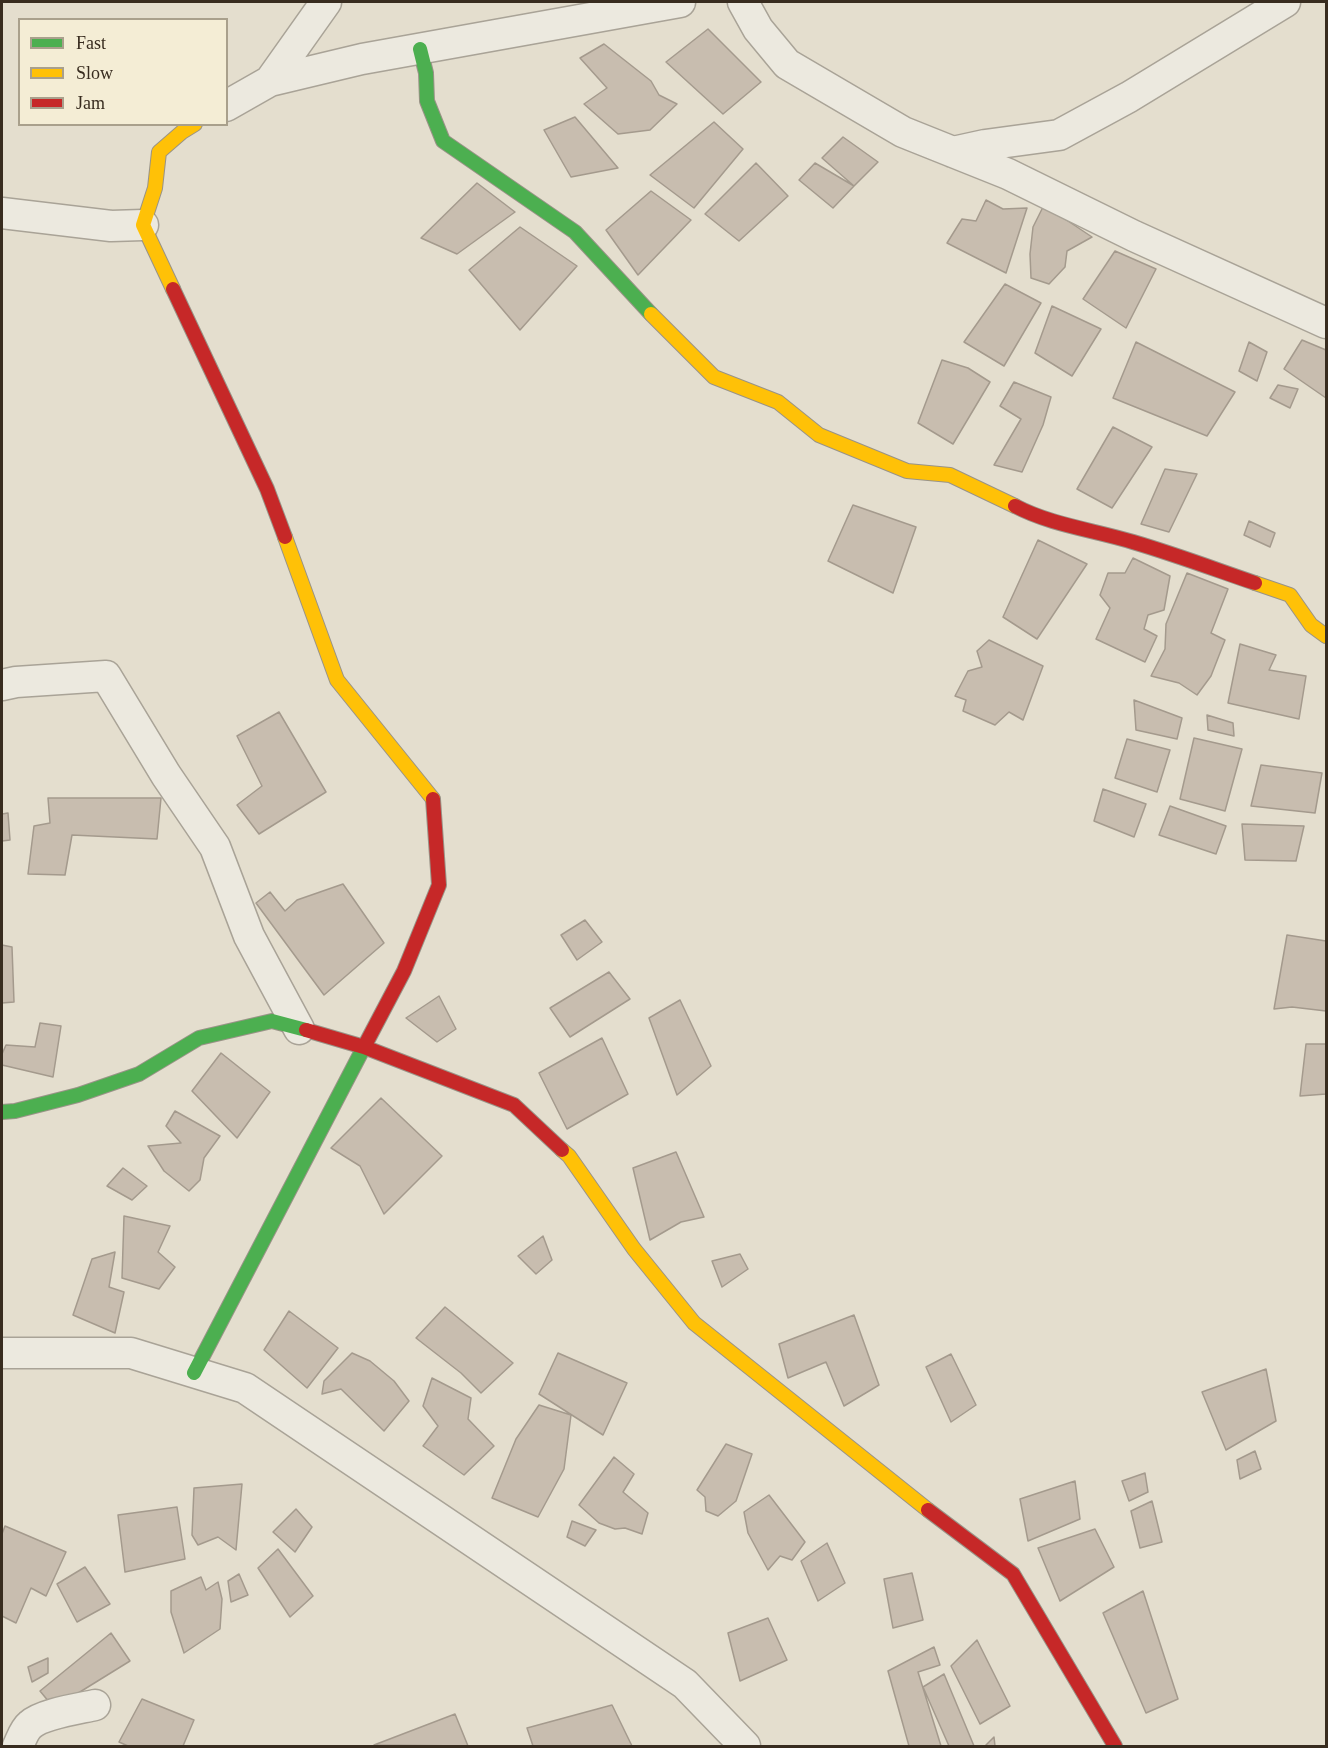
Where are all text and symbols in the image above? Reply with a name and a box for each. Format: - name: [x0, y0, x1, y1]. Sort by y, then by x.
- legend: [18, 18, 228, 126]
- text: Fast: [76, 33, 106, 53]
- text: Slow: [76, 63, 113, 83]
- text: Jam: [76, 93, 105, 113]

